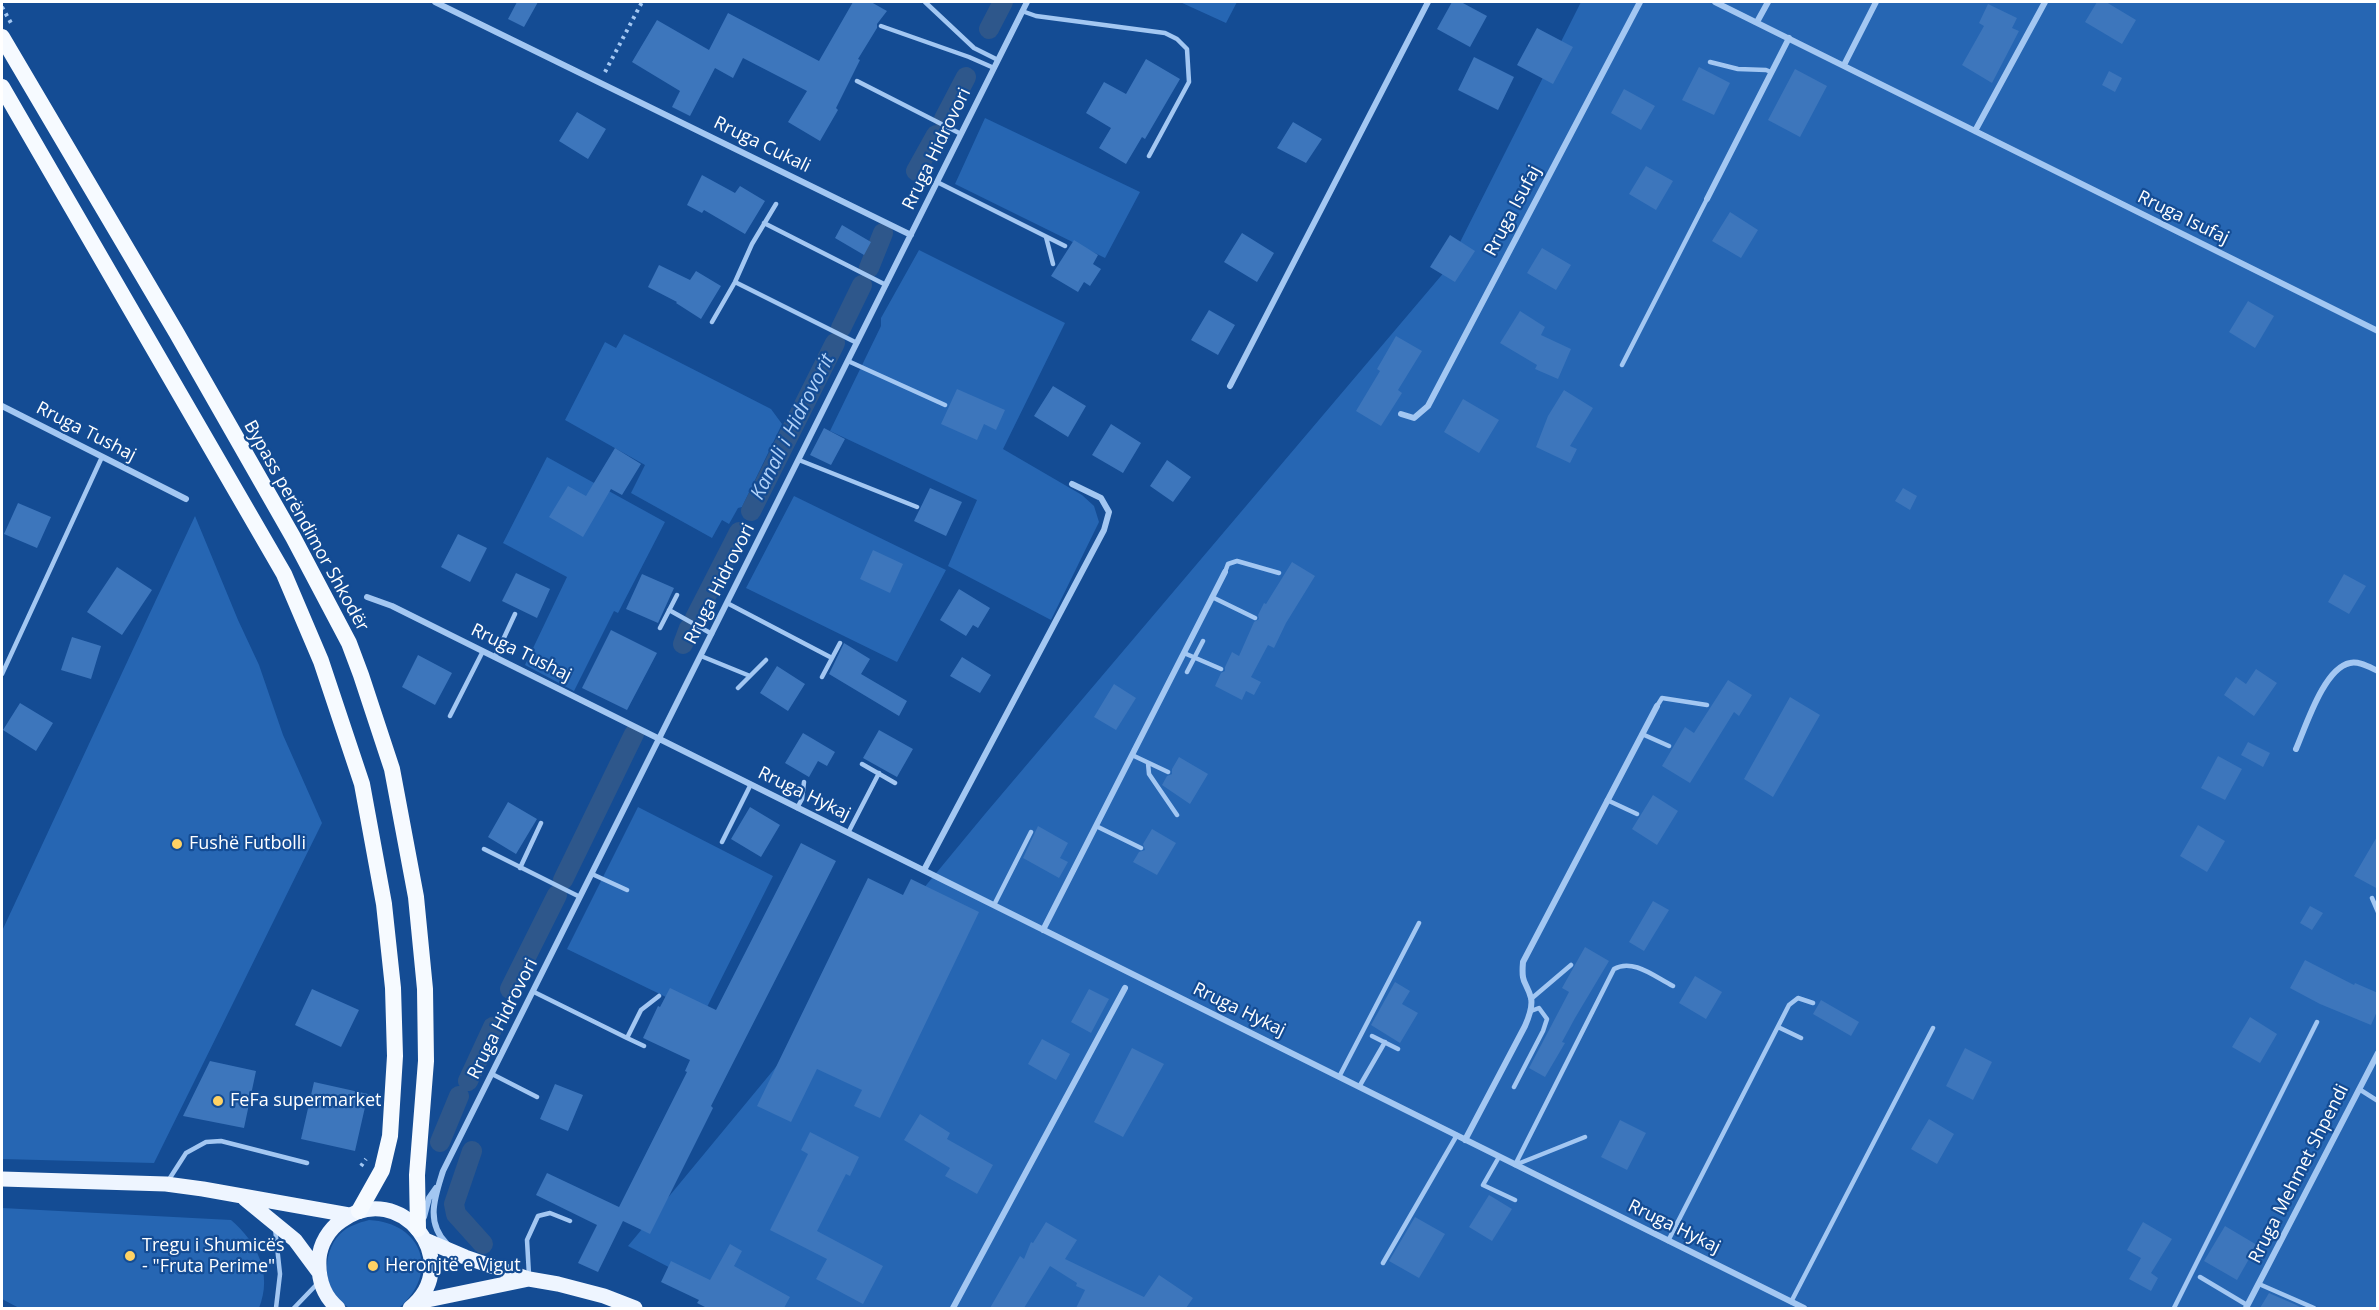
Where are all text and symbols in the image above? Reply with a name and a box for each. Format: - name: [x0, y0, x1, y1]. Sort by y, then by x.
- street label: Rruga Hidrovori: [898, 85, 976, 213]
- street label: Rruga Cukali: [710, 112, 814, 178]
- street label: Rruga Isufaj: [1480, 162, 1546, 260]
- street label: Rruga Isufaj: [2134, 187, 2232, 249]
- water label: Kanali i Hidrovorit: [746, 350, 840, 504]
- street label: Rruga Tushaj: [33, 398, 139, 466]
- street label: Bypass perëndimor Shkodër: [239, 417, 373, 635]
- street label: Rruga Hidrovori: [680, 520, 760, 648]
- street label: Rruga Tushaj: [467, 619, 575, 687]
- street label: Rruga Hykaj: [754, 762, 854, 826]
- place label: Fushë Futbolli: [189, 833, 306, 855]
- marker: Fushë Futbolli: [170, 837, 184, 851]
- street label: Rruga Hidrovori: [463, 955, 543, 1083]
- street label: Rruga Hykaj: [1189, 978, 1289, 1042]
- street label: Rruga Mehmet Shpendi: [2244, 1081, 2354, 1267]
- place label: FeFa supermarket: [230, 1090, 381, 1112]
- marker: FeFa supermarket: [211, 1094, 225, 1108]
- street label: Rruga Hykaj: [1624, 1195, 1724, 1259]
- place label: Tregu i Shumicës - "Fruta Perime": [142, 1235, 285, 1278]
- marker: Tregu i Shumicës - "Fruta Perime": [123, 1249, 137, 1263]
- place label: Heronjtë e Vigut: [385, 1255, 521, 1277]
- marker: Heronjtë e Vigut: [366, 1259, 380, 1273]

